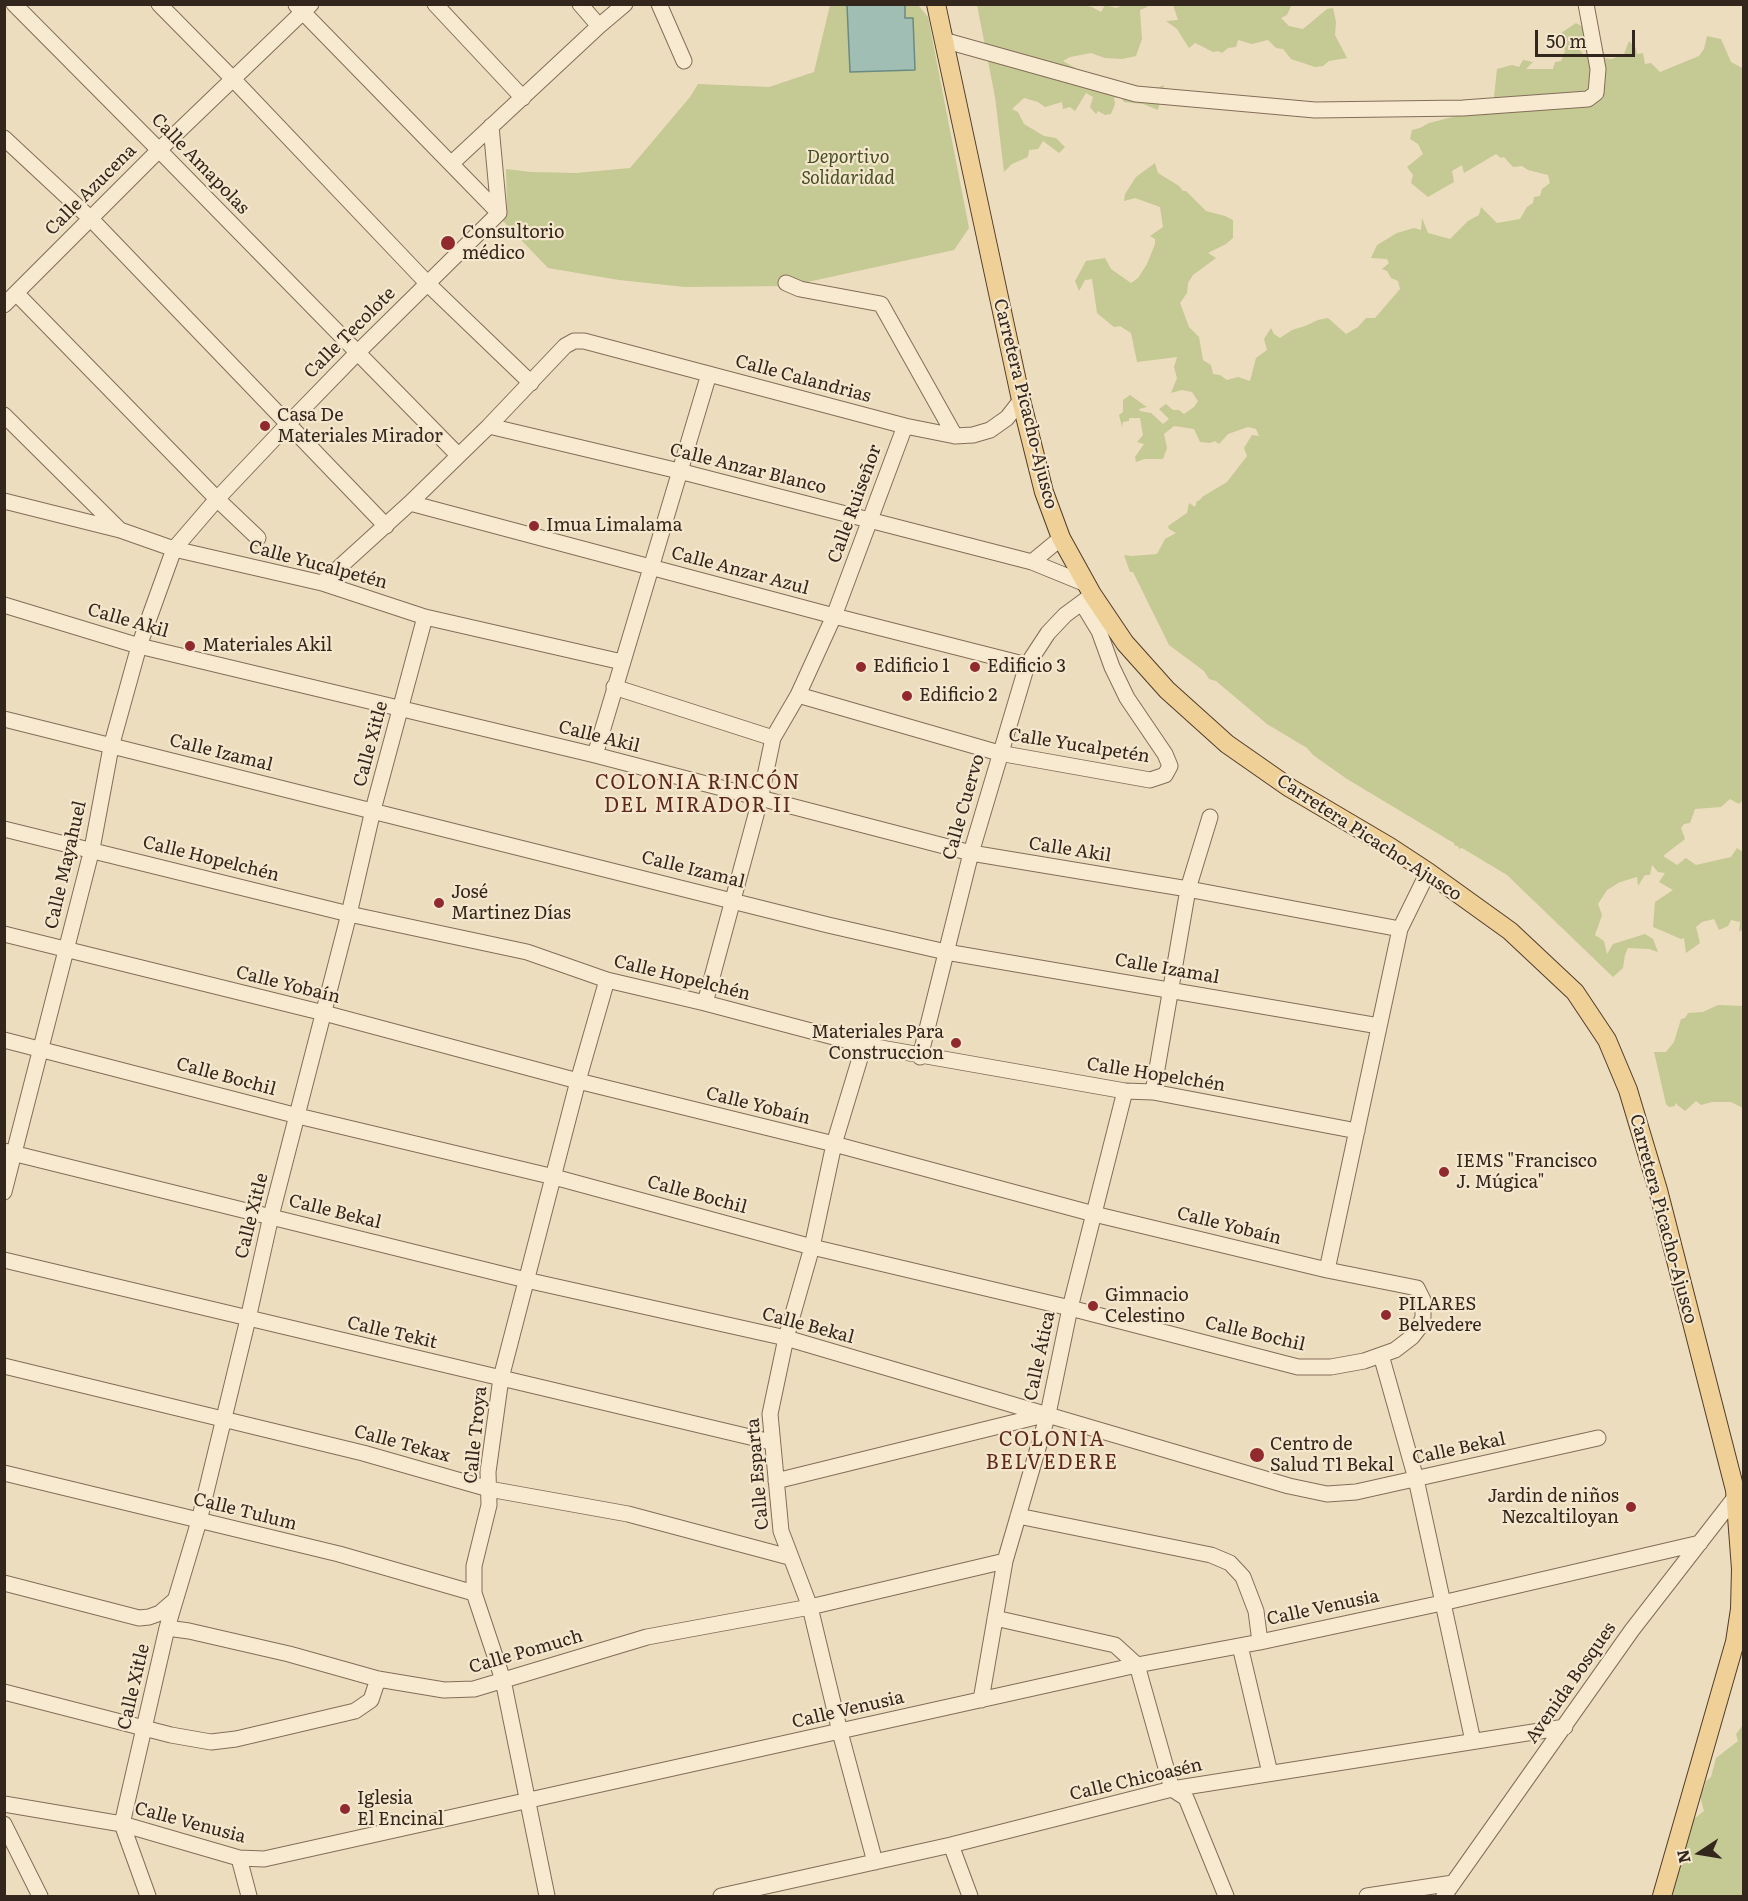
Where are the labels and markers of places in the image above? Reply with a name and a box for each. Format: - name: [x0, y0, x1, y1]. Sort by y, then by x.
- place label: Consultorio médico: [462, 222, 565, 264]
- marker: Consultorio médico: [439, 234, 457, 252]
- place label: Casa De Materiales Mirador: [277, 405, 443, 448]
- marker: Casa De Materiales Mirador: [258, 419, 272, 433]
- place label: Imua Limalama: [546, 515, 682, 537]
- marker: Imua Limalama: [527, 519, 541, 533]
- place label: Materiales Akil: [202, 635, 332, 657]
- marker: Materiales Akil: [183, 639, 197, 653]
- place label: Edificio 1: [873, 656, 949, 678]
- place label: Edificio 3: [987, 656, 1066, 678]
- marker: Edificio 1: [854, 660, 868, 674]
- marker: Edificio 3: [968, 660, 982, 674]
- place label: Edificio 2: [919, 685, 997, 707]
- marker: Edificio 2: [900, 689, 914, 703]
- place label: José Martinez Días: [451, 882, 571, 924]
- marker: José Martinez Días: [432, 896, 446, 910]
- place label: Materiales Para Construccion: [811, 1022, 944, 1064]
- marker: Materiales Para Construccion: [949, 1036, 963, 1050]
- place label: IEMS "Francisco J. Múgica": [1456, 1151, 1597, 1194]
- marker: IEMS "Francisco J. Múgica": [1437, 1165, 1451, 1179]
- place label: Gimnacio Celestino: [1105, 1285, 1189, 1328]
- place label: PILARES Belvedere: [1398, 1294, 1482, 1336]
- marker: Gimnacio Celestino: [1086, 1299, 1100, 1313]
- marker: PILARES Belvedere: [1379, 1308, 1393, 1322]
- place label: Centro de Salud T1 Bekal: [1270, 1434, 1394, 1476]
- marker: Centro de Salud T1 Bekal: [1248, 1446, 1266, 1464]
- place label: Jardin de niños Nezcaltiloyan: [1487, 1486, 1619, 1528]
- marker: Jardin de niños Nezcaltiloyan: [1624, 1500, 1638, 1514]
- place label: Iglesia El Encinal: [357, 1788, 444, 1830]
- marker: Iglesia El Encinal: [338, 1802, 352, 1816]

